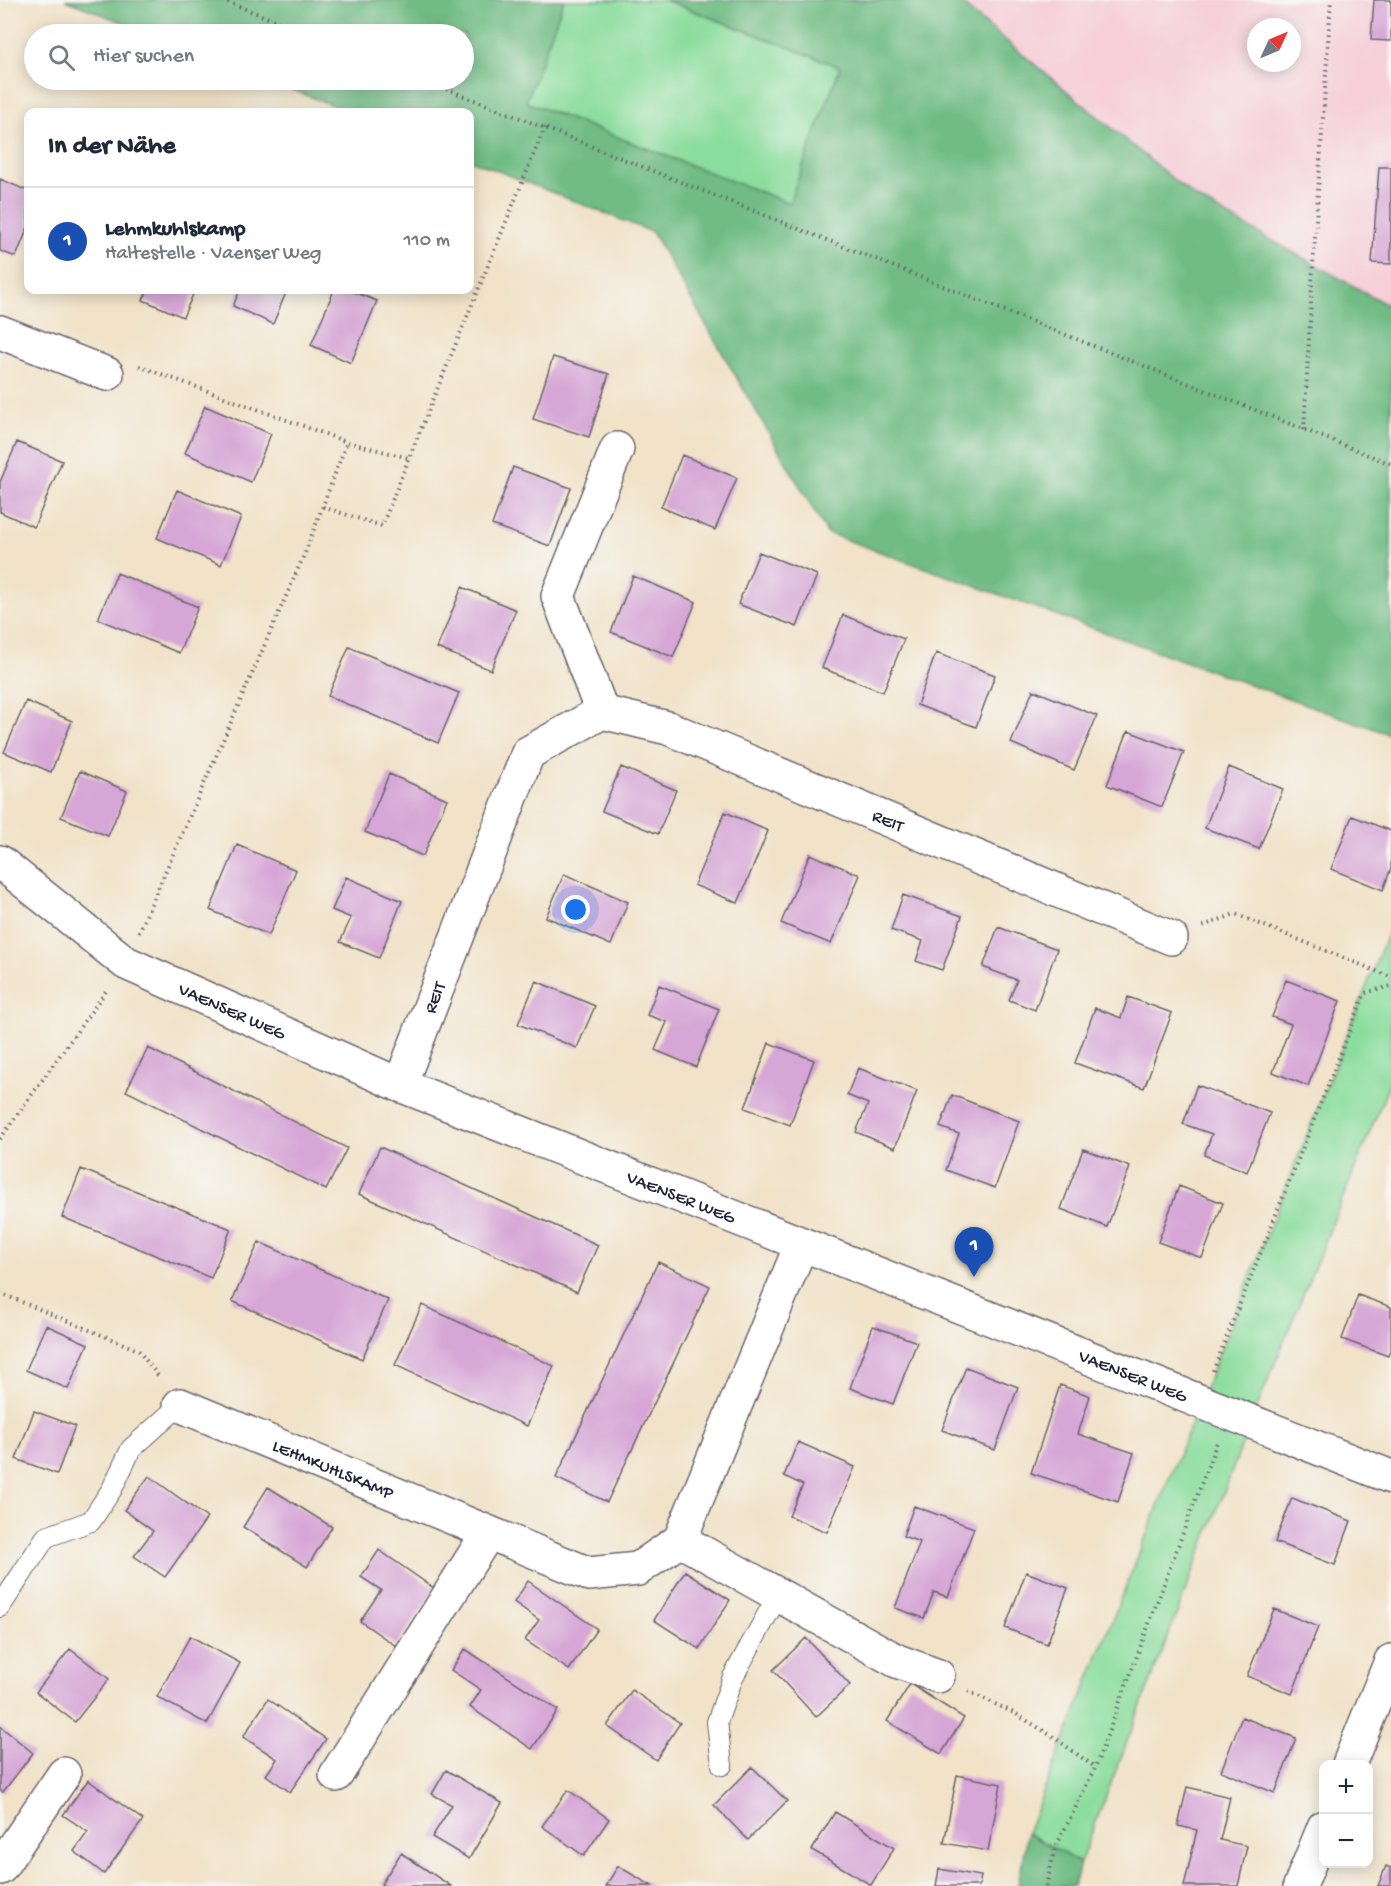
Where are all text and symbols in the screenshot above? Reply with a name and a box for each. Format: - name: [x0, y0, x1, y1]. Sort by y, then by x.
- north arrow: [1247, 18, 1301, 72]
- search box: [24, 24, 474, 90]
- icon: search: [45, 41, 78, 74]
- text: Hier suchen: [93, 44, 194, 70]
- text: In der Nähe: [48, 132, 176, 163]
- text: Lehmkuhlskamp: [105, 217, 245, 243]
- text: 1: [63, 230, 72, 253]
- text: 110 m: [404, 230, 450, 253]
- text: Haltestelle · Vaenser Weg: [105, 243, 321, 266]
- street label: REIT: [869, 806, 907, 839]
- your location: [561, 895, 590, 924]
- street label: VAENSER WEG: [174, 979, 289, 1046]
- street label: REIT: [421, 979, 452, 1017]
- street label: VAENSER WEG: [622, 1167, 738, 1230]
- pin: 1: [954, 1228, 994, 1277]
- street label: VAENSER WEG: [1074, 1346, 1190, 1409]
- street label: LEHMKUHLSKAMP: [269, 1436, 397, 1505]
- map controls: [1319, 1760, 1373, 1868]
- button: +: [1319, 1760, 1373, 1814]
- button: −: [1319, 1814, 1373, 1868]

